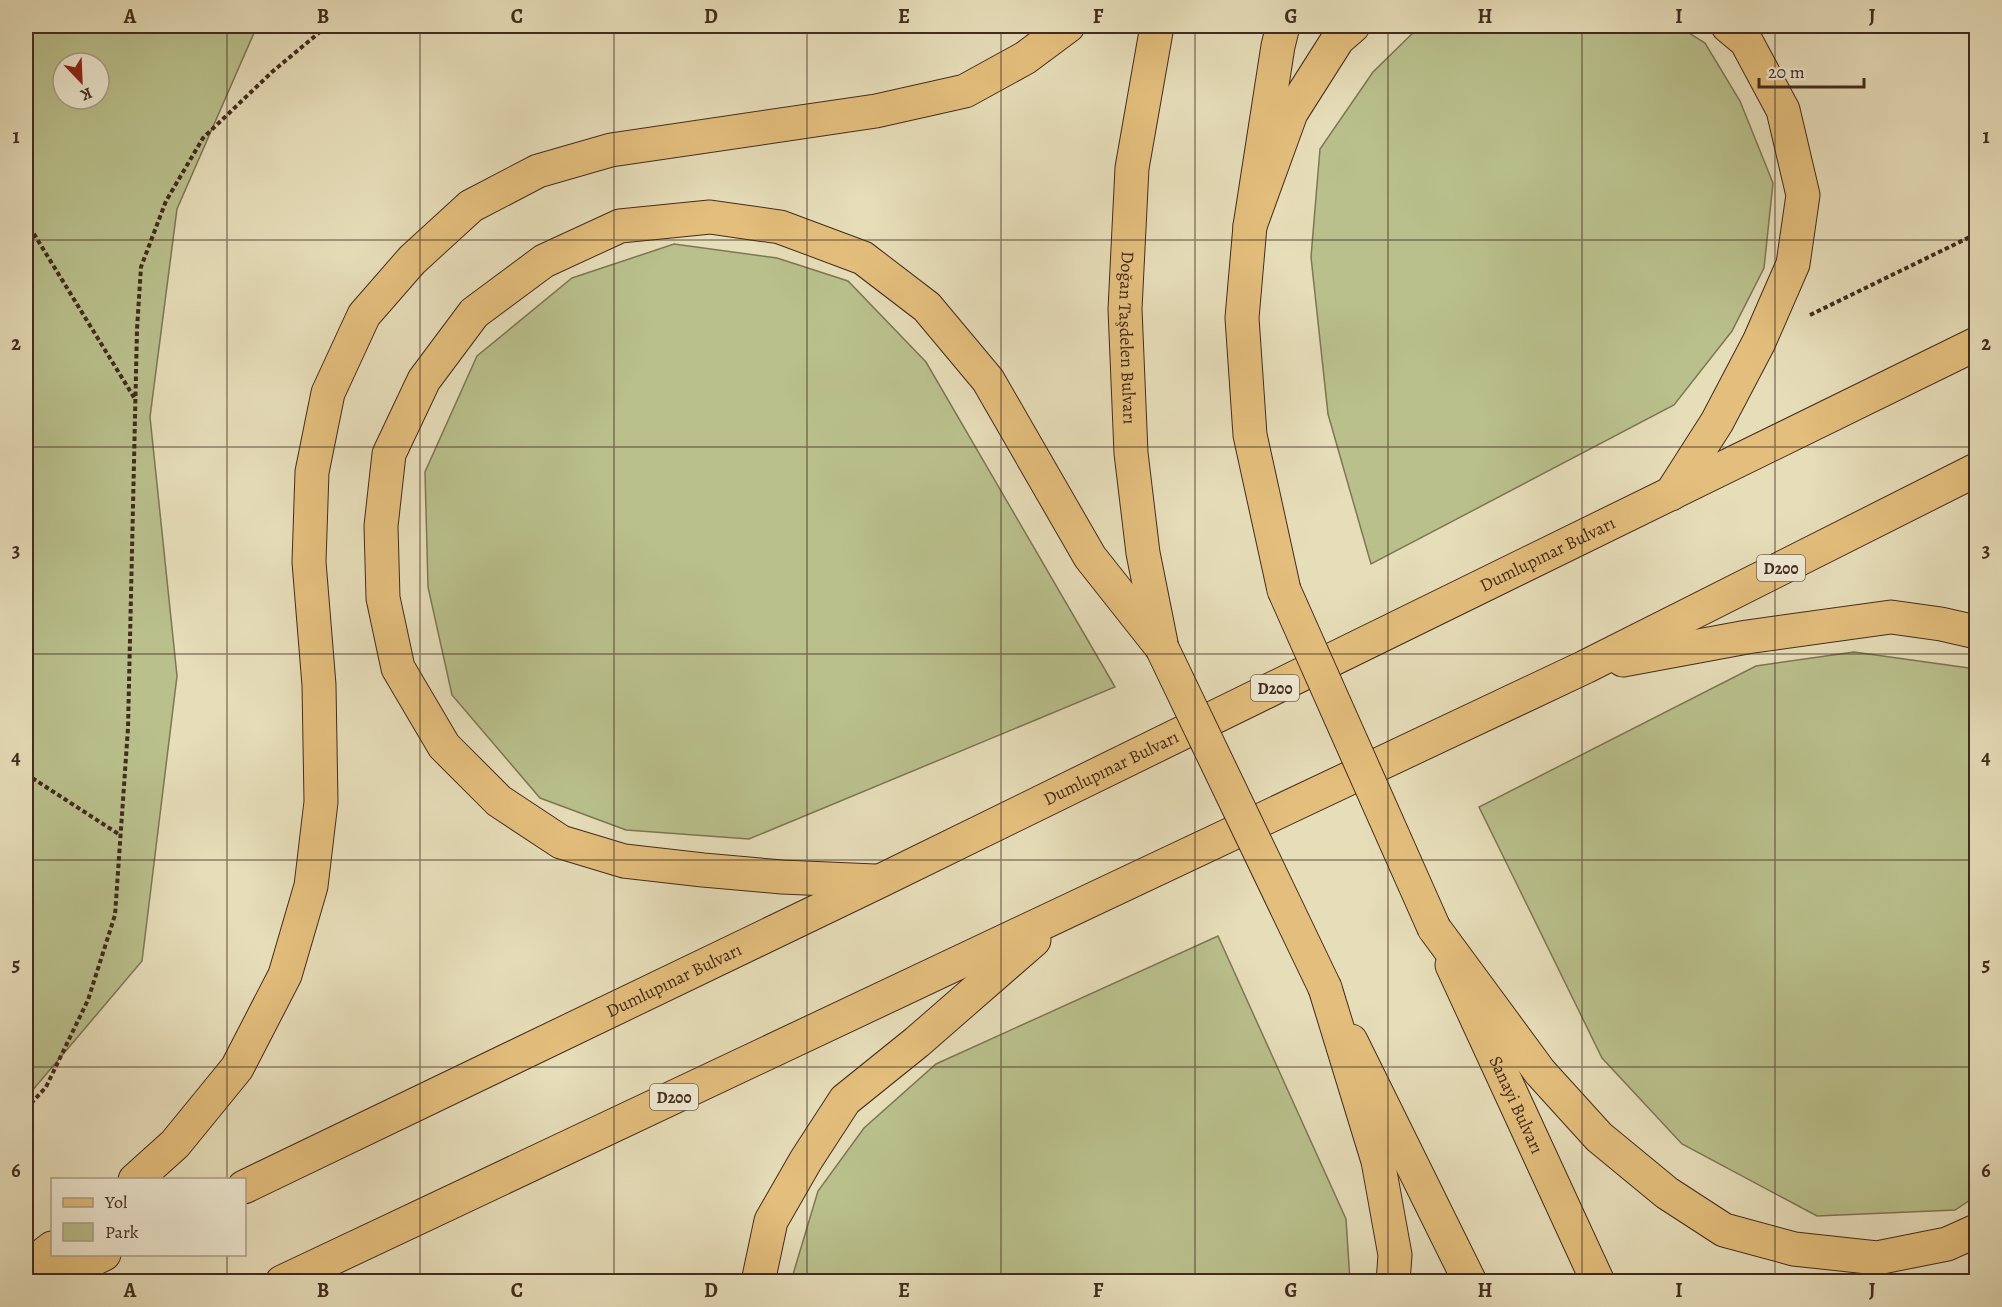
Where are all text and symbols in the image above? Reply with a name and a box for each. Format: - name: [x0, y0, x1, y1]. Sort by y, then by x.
- text: A: [123, 3, 137, 30]
- text: B: [317, 3, 329, 30]
- text: C: [511, 3, 523, 30]
- text: D: [704, 3, 718, 30]
- text: E: [898, 3, 910, 30]
- text: F: [1093, 3, 1104, 30]
- text: G: [1284, 3, 1298, 30]
- text: H: [1478, 3, 1493, 30]
- text: I: [1675, 3, 1683, 30]
- text: J: [1869, 3, 1876, 30]
- north arrow: [51, 51, 111, 111]
- scale bar: [1759, 51, 1864, 89]
- text: 20 m: [1768, 60, 1805, 84]
- text: K: [77, 82, 96, 106]
- text: 1: [12, 123, 20, 150]
- text: 1: [1982, 123, 1990, 150]
- street label: Doğan Taşdelen Bulvarı: [1113, 250, 1142, 425]
- text: 2: [11, 330, 21, 357]
- text: 2: [1981, 330, 1991, 357]
- street label: Dumlupınar Bulvarı: [1476, 511, 1619, 597]
- text: 3: [12, 537, 20, 564]
- text: 3: [1982, 537, 1990, 564]
- road number: D200: [1757, 555, 1805, 581]
- road number: D200: [1251, 675, 1299, 701]
- street label: Dumlupınar Bulvarı: [1039, 725, 1183, 811]
- text: 4: [11, 744, 21, 771]
- text: 4: [1981, 744, 1991, 771]
- street label: Dumlupınar Bulvarı: [602, 937, 746, 1023]
- text: 5: [12, 951, 20, 978]
- text: 5: [1982, 951, 1990, 978]
- street label: Sanayi Bulvarı: [1484, 1052, 1549, 1158]
- road number: D200: [650, 1084, 698, 1110]
- text: 6: [11, 1157, 21, 1184]
- text: 6: [1981, 1157, 1991, 1184]
- legend: [51, 1178, 246, 1256]
- text: Yol: [104, 1190, 128, 1214]
- text: Park: [105, 1220, 139, 1244]
- text: A: [123, 1277, 137, 1304]
- text: B: [317, 1277, 329, 1304]
- text: C: [511, 1277, 523, 1304]
- text: D: [704, 1277, 718, 1304]
- text: E: [898, 1277, 910, 1304]
- text: F: [1093, 1277, 1104, 1304]
- text: G: [1284, 1277, 1298, 1304]
- text: H: [1478, 1277, 1493, 1304]
- text: I: [1675, 1277, 1683, 1304]
- text: J: [1869, 1277, 1876, 1304]

